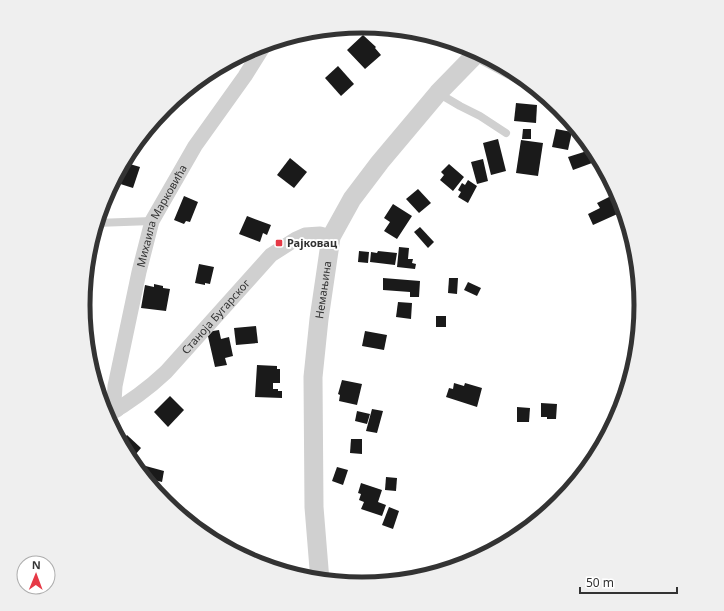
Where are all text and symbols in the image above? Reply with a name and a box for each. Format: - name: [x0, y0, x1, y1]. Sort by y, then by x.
- street label: Михаила Марковића: [133, 161, 190, 269]
- place label: Рајковац: [287, 235, 338, 250]
- marker: Рајковац: [274, 238, 284, 248]
- street label: Немањина: [311, 260, 334, 320]
- street label: Станоја Бугарског: [178, 275, 253, 357]
- north arrow: [16, 555, 56, 595]
- text: N: [32, 557, 41, 572]
- scale bar: [580, 569, 677, 595]
- text: 50 m: [586, 574, 614, 591]

